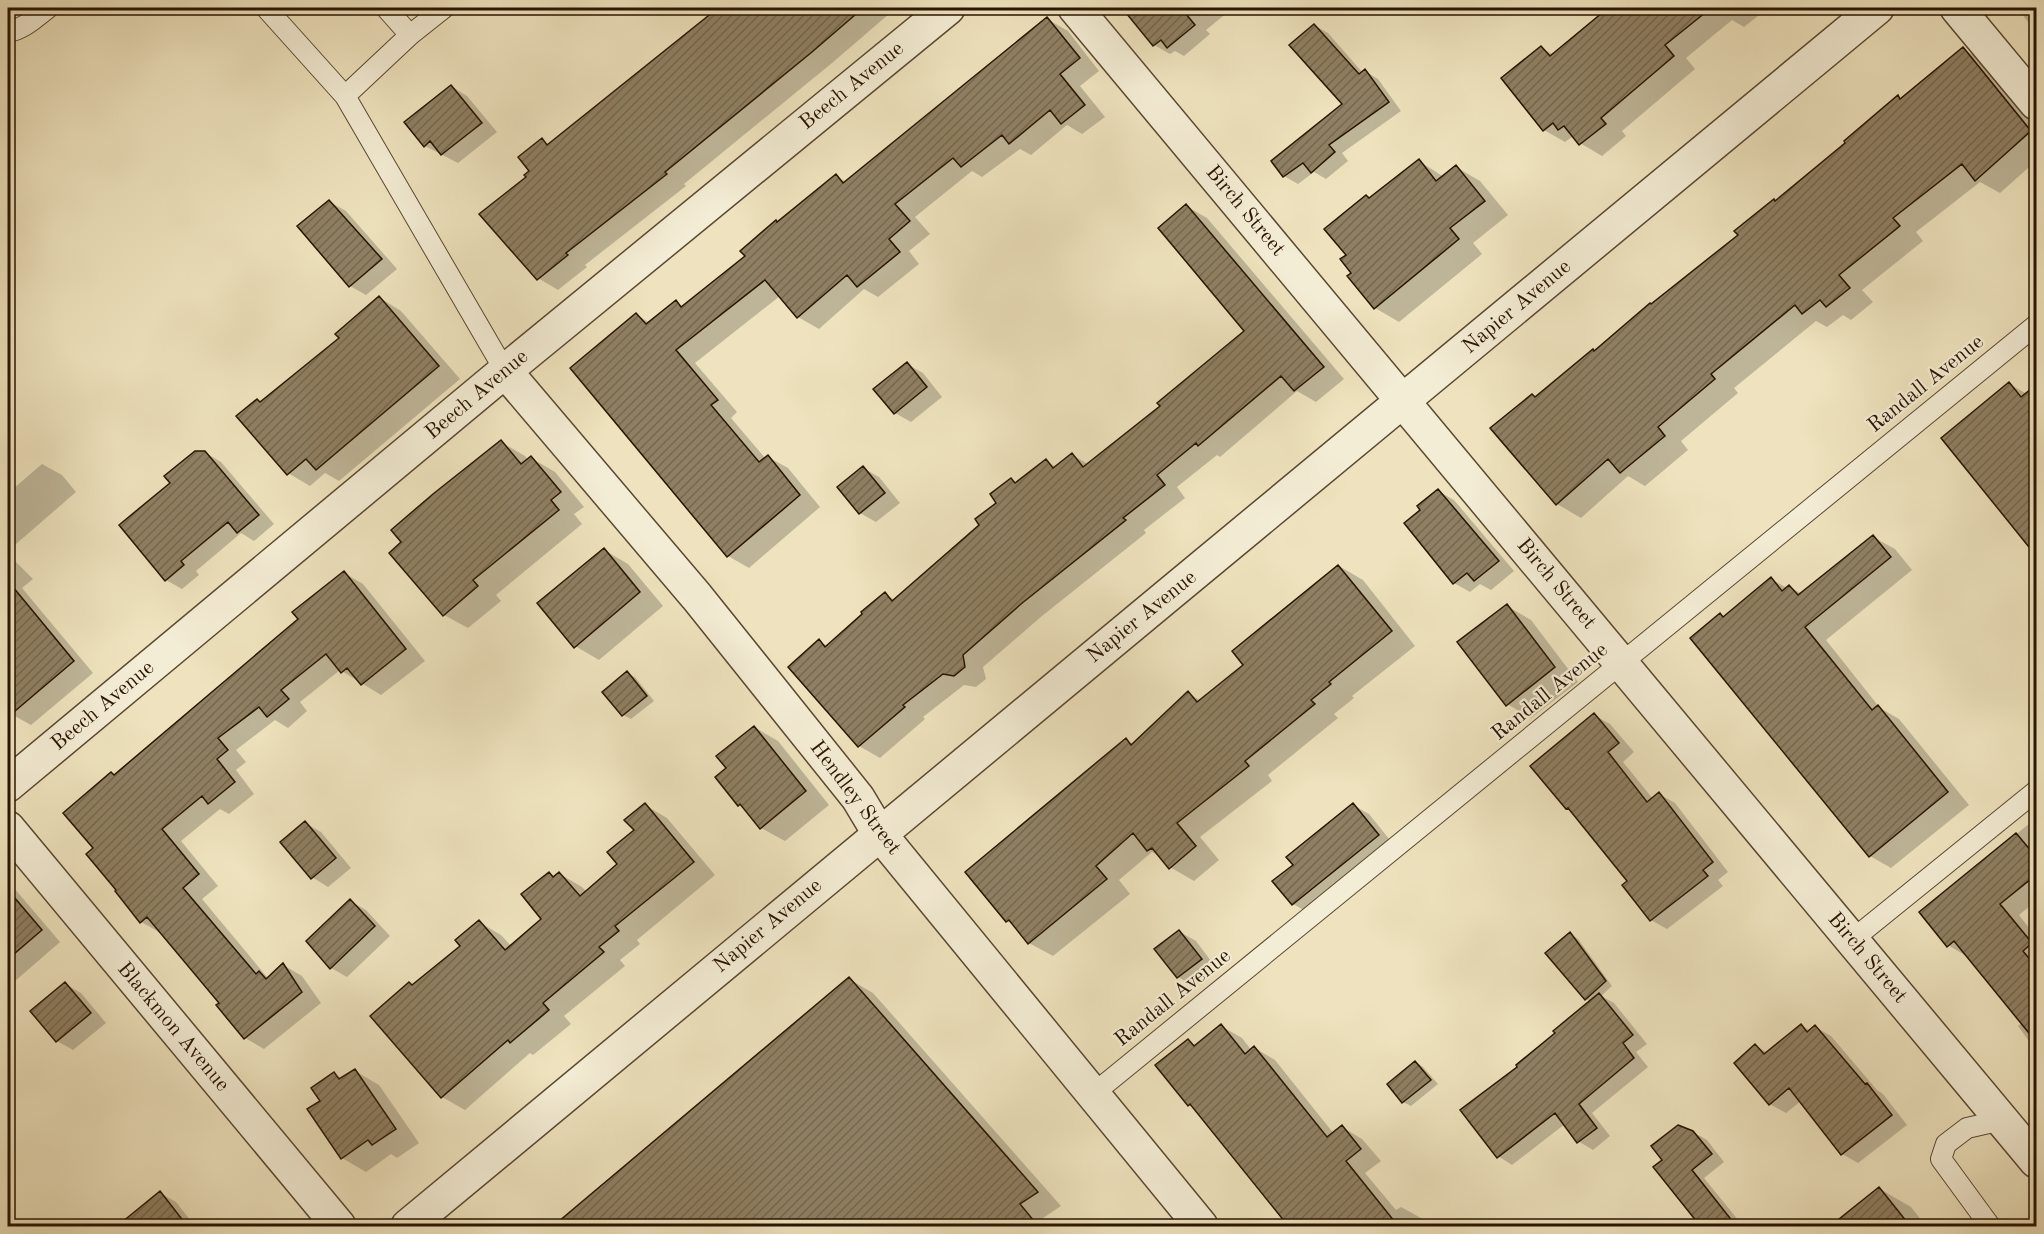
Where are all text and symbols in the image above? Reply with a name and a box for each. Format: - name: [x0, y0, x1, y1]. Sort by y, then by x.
- street label: Beech Avenue: [796, 38, 908, 134]
- street label: Birch Street: [1201, 162, 1289, 260]
- street label: Napier Avenue: [1459, 256, 1575, 358]
- street label: Randall Avenue: [1864, 331, 1988, 437]
- street label: Beech Avenue: [422, 346, 532, 444]
- street label: Birch Street: [1512, 535, 1600, 633]
- street label: Napier Avenue: [1083, 567, 1201, 667]
- street label: Randall Avenue: [1488, 639, 1612, 745]
- street label: Beech Avenue: [48, 657, 158, 755]
- street label: Hendley Street: [806, 737, 904, 859]
- street label: Napier Avenue: [710, 875, 826, 977]
- street label: Birch Street: [1823, 909, 1911, 1007]
- street label: Randall Avenue: [1111, 945, 1235, 1051]
- street label: Blackmon Avenue: [113, 958, 233, 1096]

